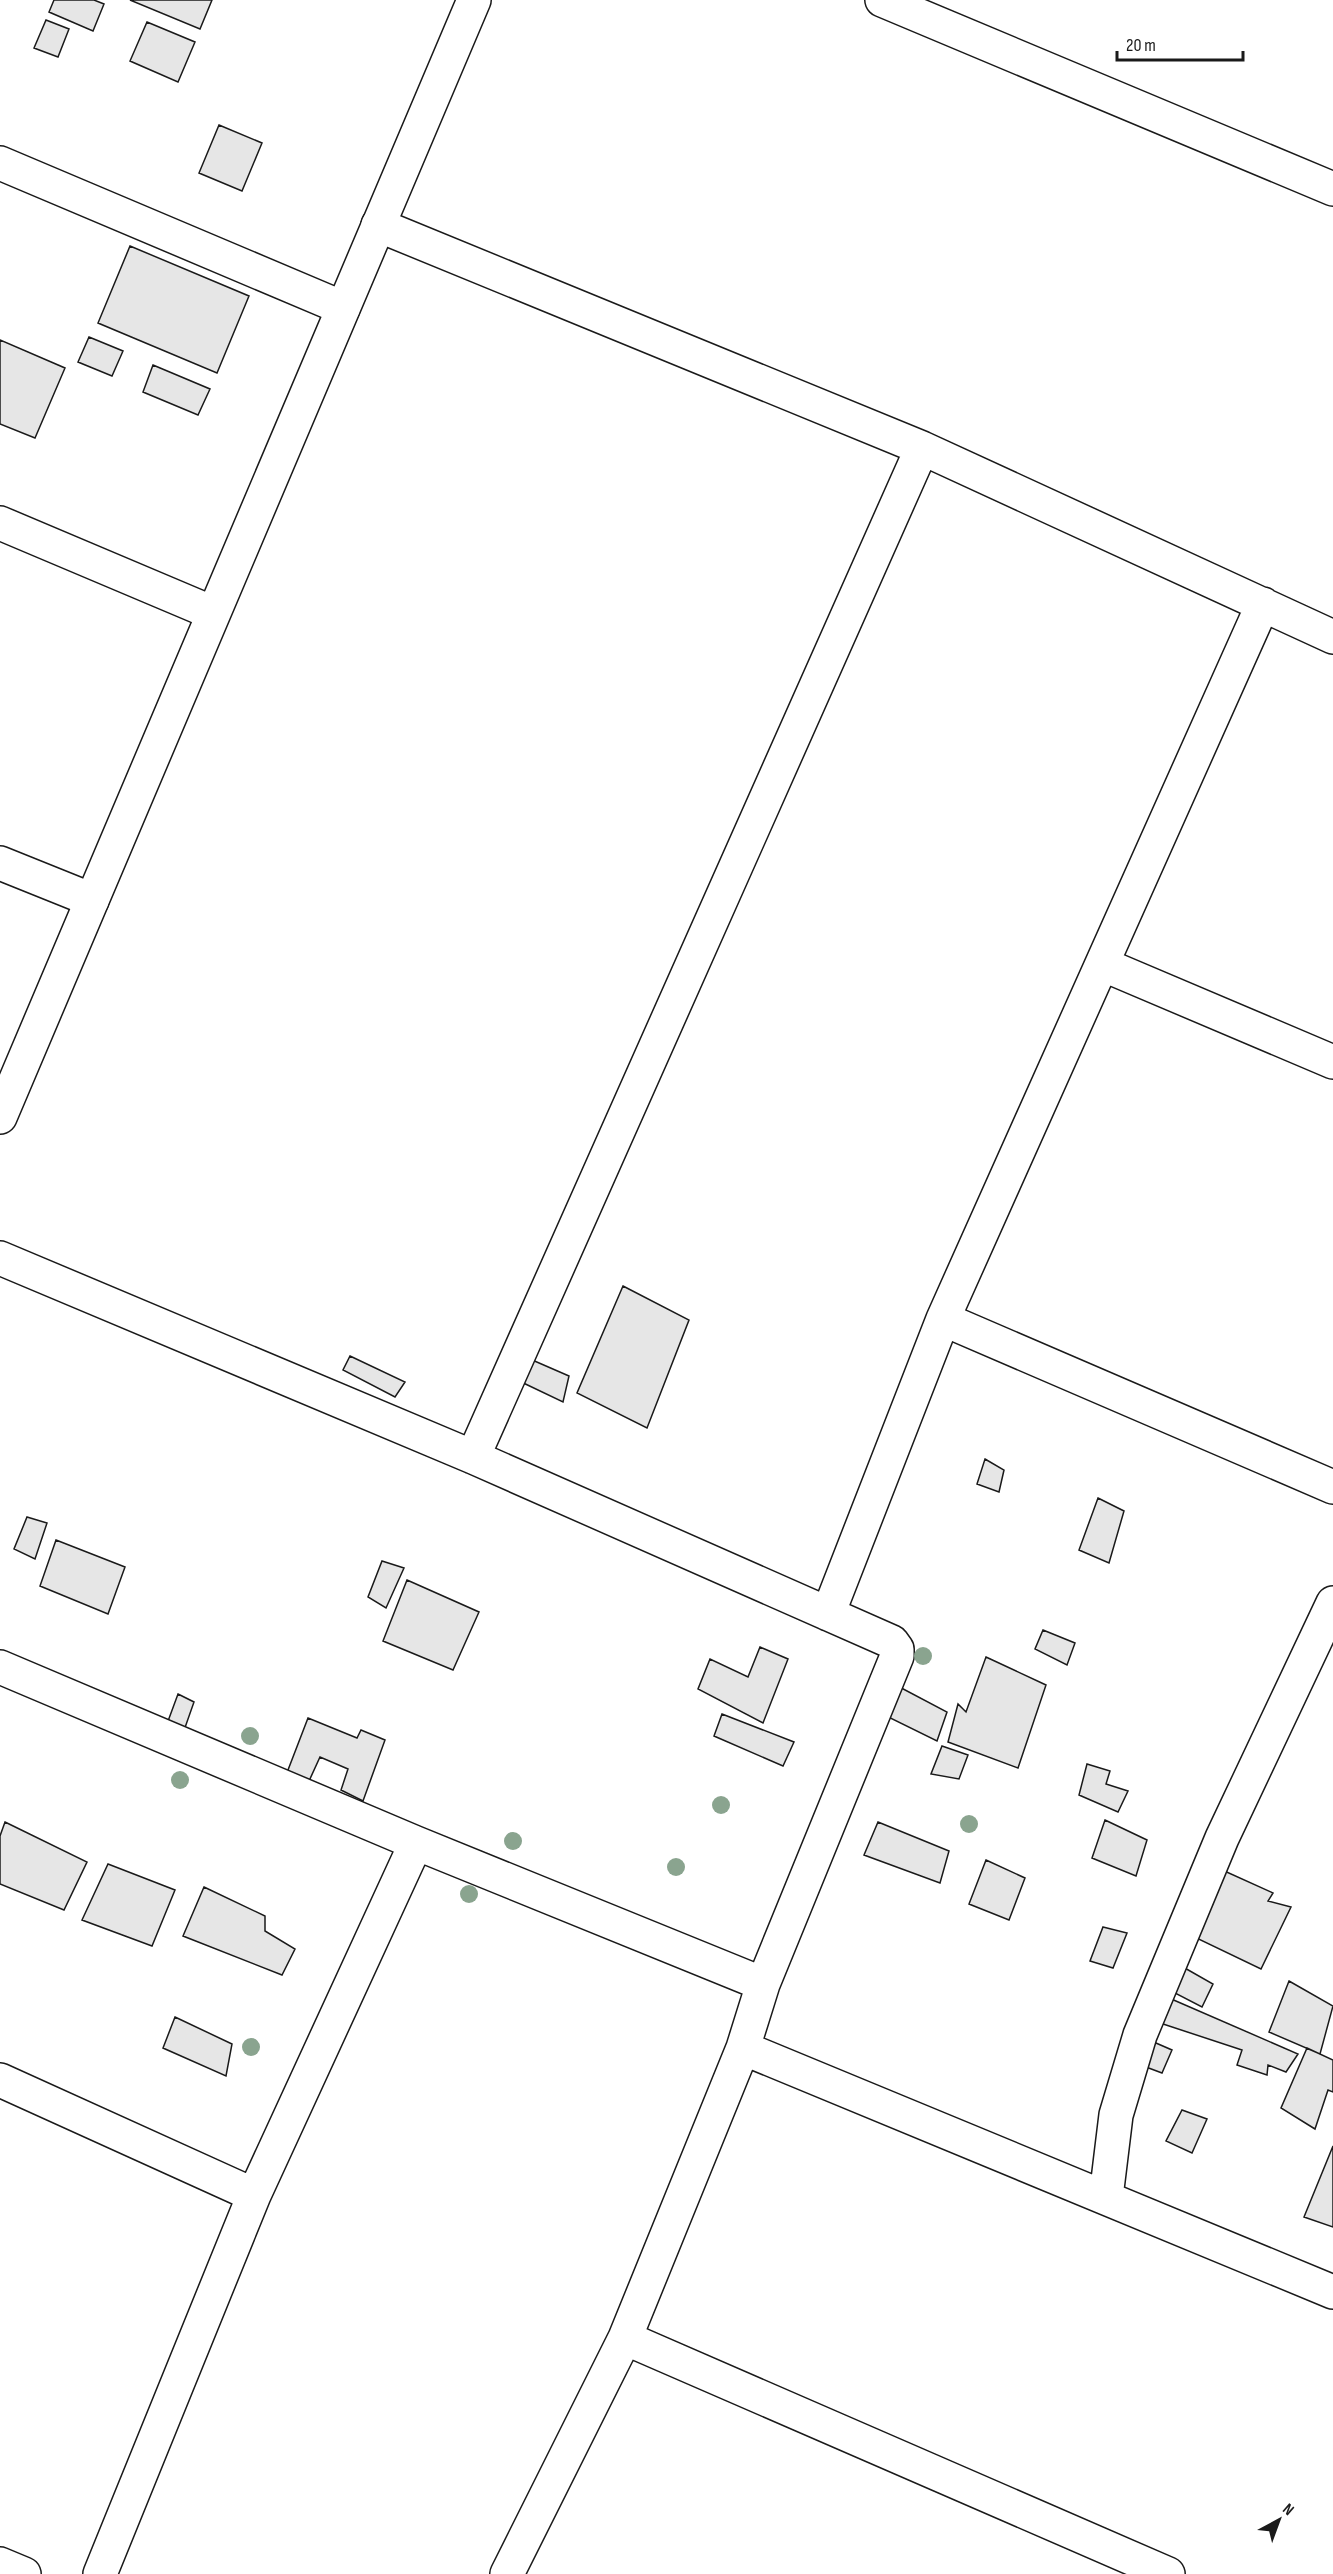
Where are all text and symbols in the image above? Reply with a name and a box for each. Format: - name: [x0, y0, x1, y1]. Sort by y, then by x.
- scale bar: [1117, 24, 1243, 62]
- text: 20 m: [1126, 35, 1156, 56]
- north arrow: [1249, 2490, 1309, 2550]
- text: N: [1278, 2500, 1297, 2520]

